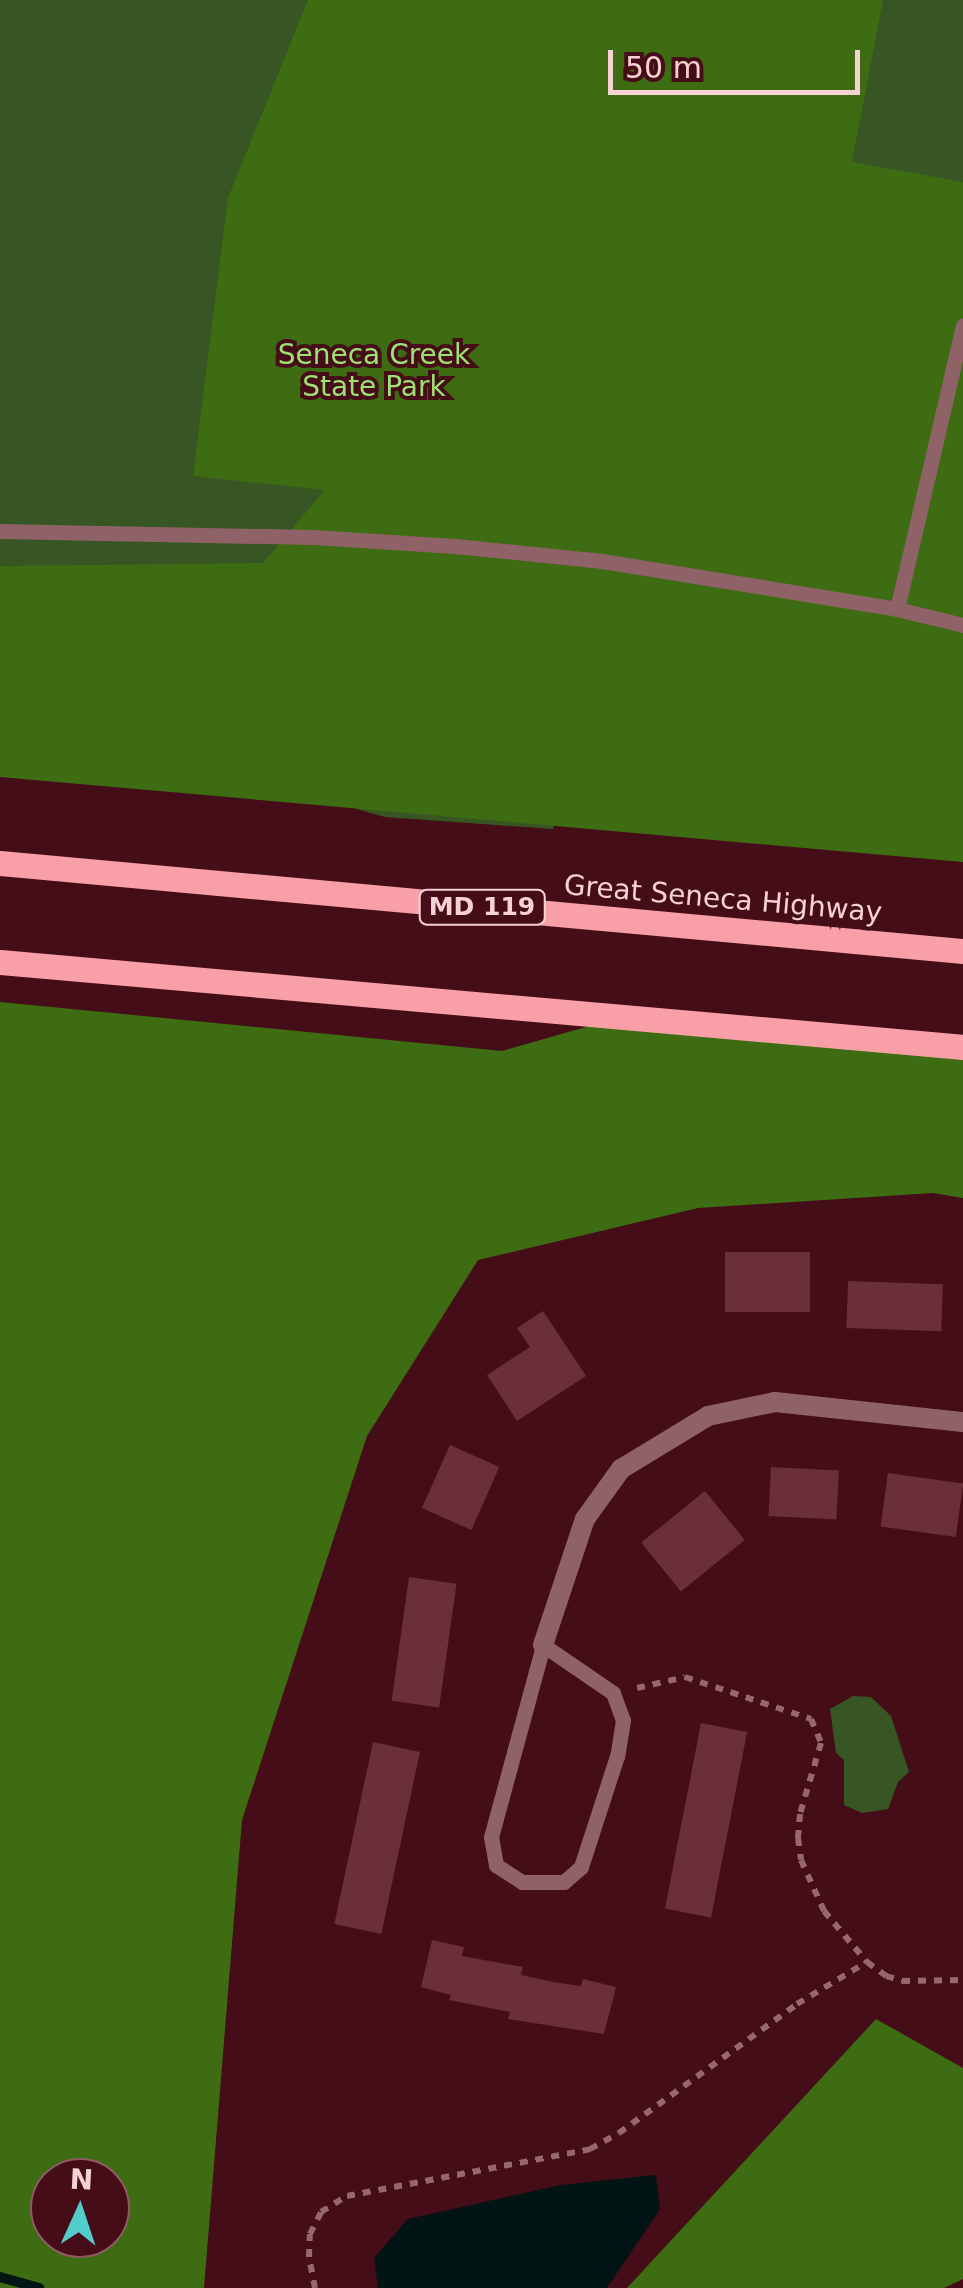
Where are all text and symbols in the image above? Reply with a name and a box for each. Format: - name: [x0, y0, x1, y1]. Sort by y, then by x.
- scale bar: [613, 30, 866, 92]
- text: 50 m: [625, 50, 702, 85]
- park label: Seneca Creek State Park: [278, 338, 470, 404]
- street label: Great Seneca Highway: [563, 868, 883, 930]
- road number: MD 119: [417, 887, 547, 927]
- north arrow: [30, 2158, 130, 2258]
- text: N: [69, 2162, 94, 2197]

